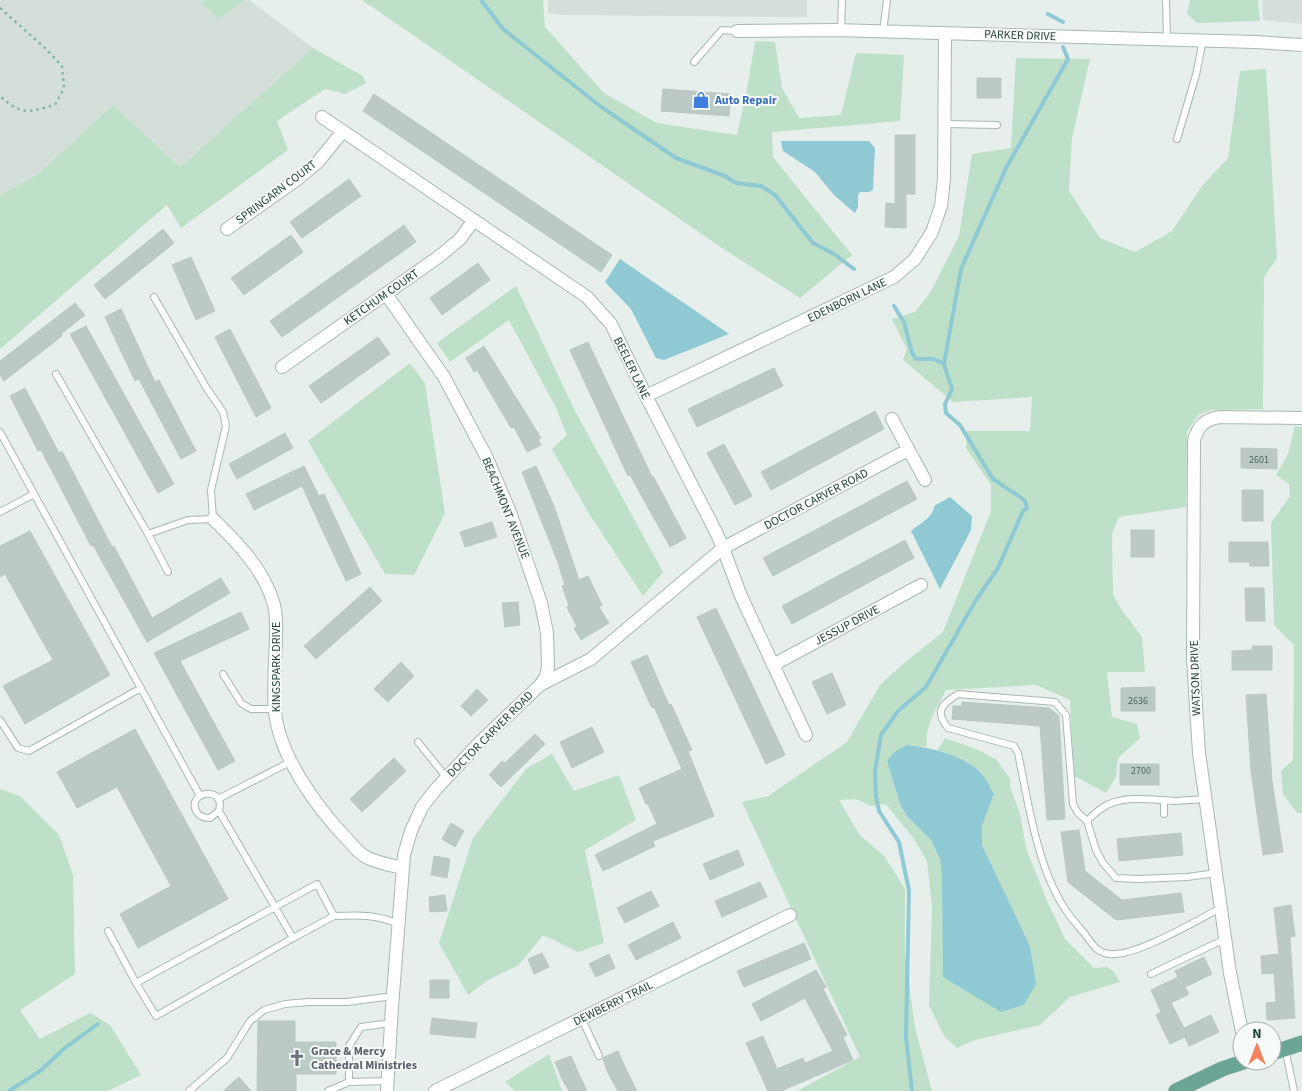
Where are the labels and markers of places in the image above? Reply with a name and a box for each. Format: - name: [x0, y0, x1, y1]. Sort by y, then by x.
- shop icon: Auto Repair: [691, 90, 711, 110]
- place label: Auto Repair: [714, 92, 777, 109]
- place label: Grace & Mercy Cathedral Ministries: [311, 1043, 417, 1074]
- church icon: Grace & Mercy Cathedral Ministries: [287, 1048, 307, 1068]

